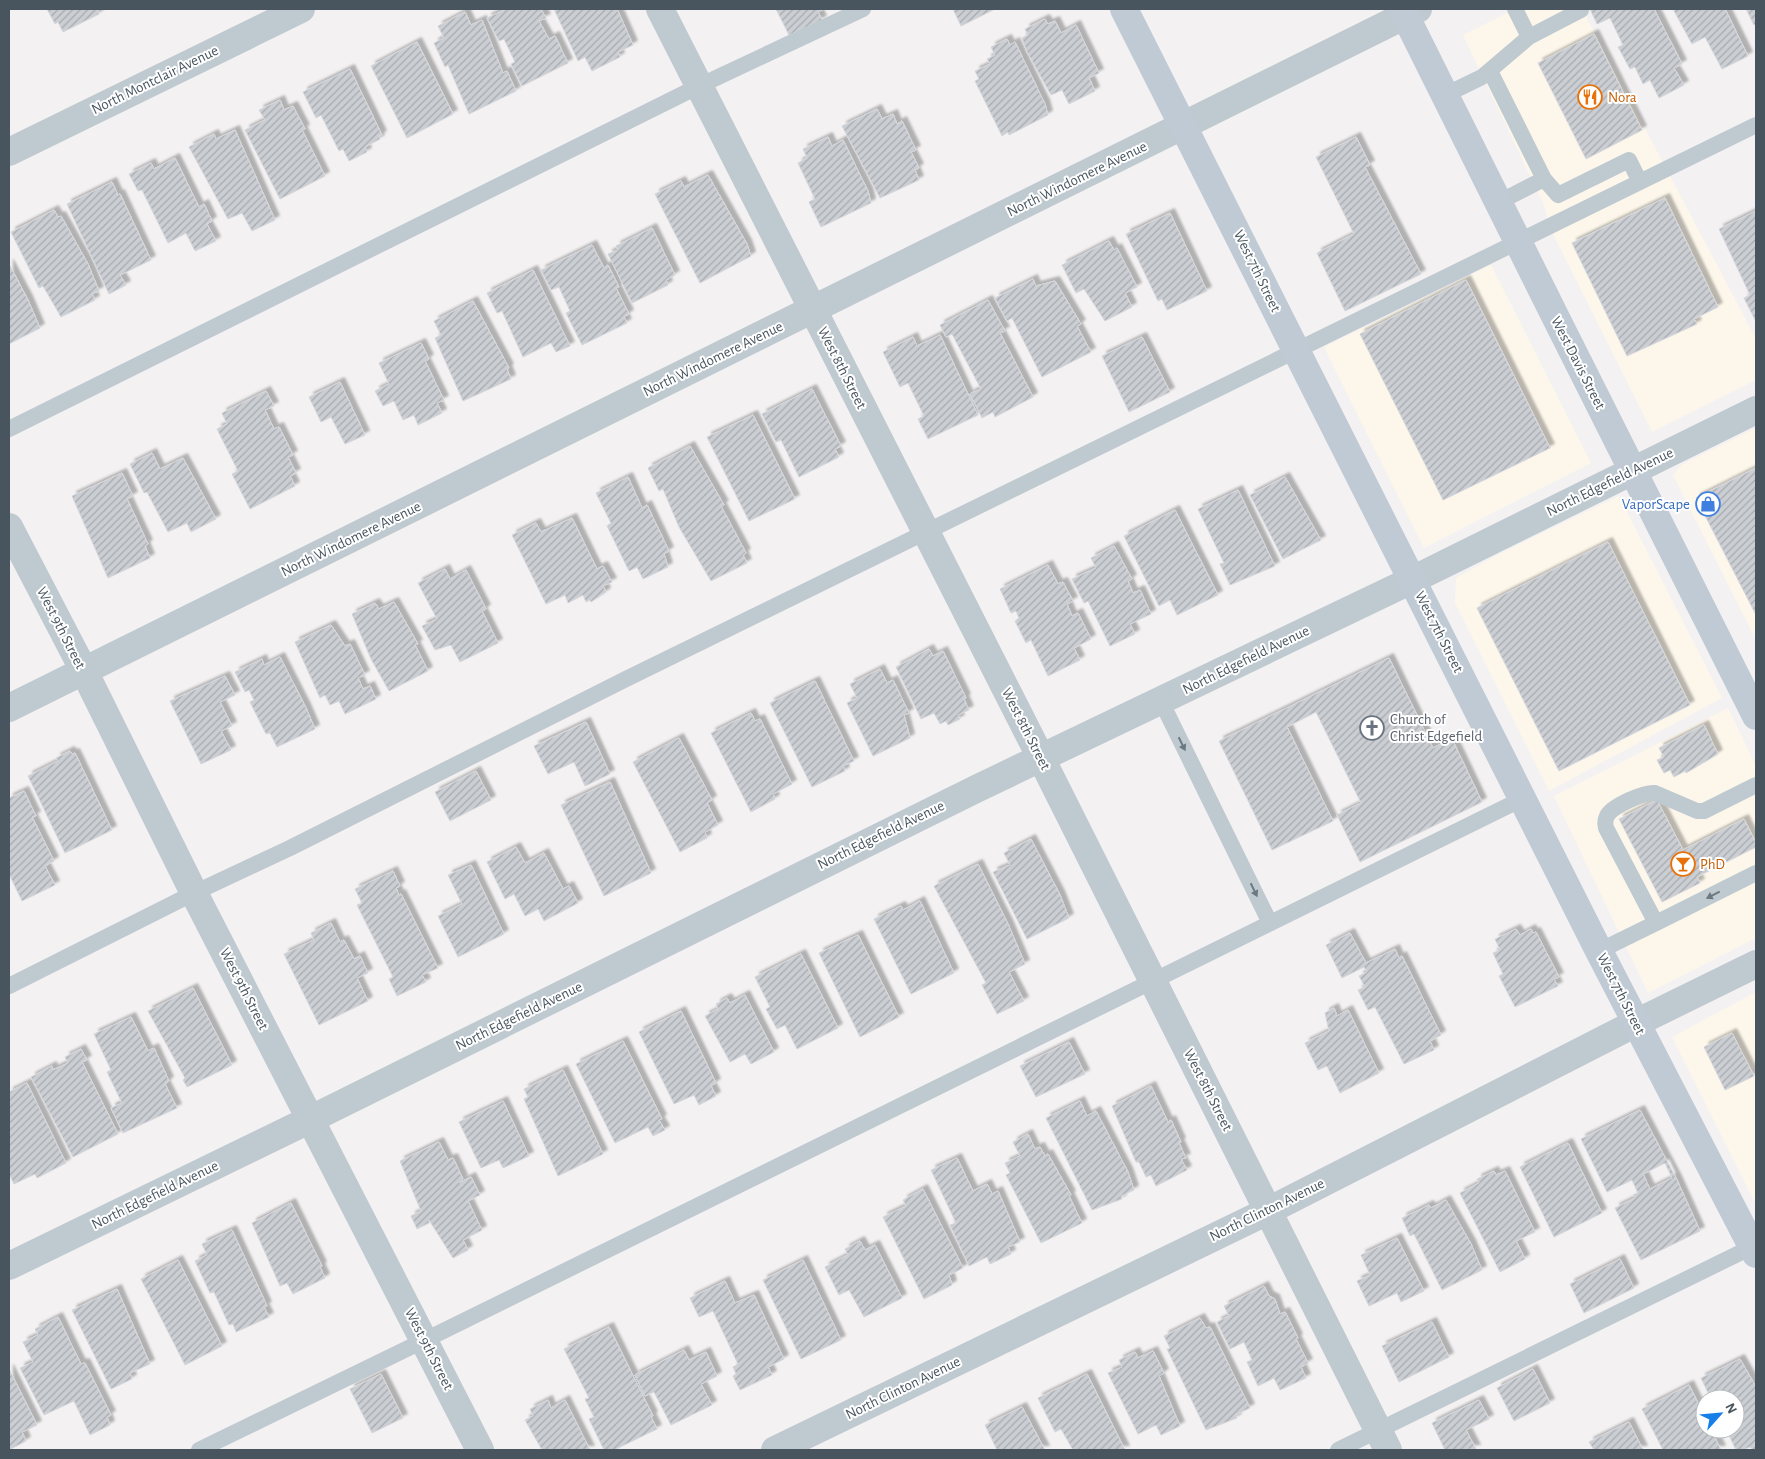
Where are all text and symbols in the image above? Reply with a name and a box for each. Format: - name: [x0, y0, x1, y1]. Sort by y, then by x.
- street label: North Montclair Avenue: [89, 43, 221, 117]
- restaurant icon: Nora: [1577, 84, 1603, 110]
- place label: Nora: [1608, 90, 1637, 105]
- street label: North Windomere Avenue: [1005, 139, 1149, 219]
- street label: West 7th Street: [1231, 228, 1283, 315]
- street label: West Davis Street: [1548, 314, 1608, 412]
- street label: North Windomere Avenue: [641, 319, 785, 399]
- street label: West 8th Street: [815, 325, 869, 412]
- street label: North Edgefield Avenue: [1544, 445, 1676, 519]
- shop icon: VaporScape: [1695, 491, 1721, 517]
- place label: VaporScape: [1622, 497, 1690, 512]
- street label: North Windomere Avenue: [279, 499, 423, 579]
- street label: West 9th Street: [34, 585, 88, 672]
- street label: West 7th Street: [1412, 589, 1466, 675]
- street label: North Edgefield Avenue: [1180, 623, 1312, 697]
- street label: West 8th Street: [999, 686, 1053, 773]
- place label: Church of Christ Edgefield: [1390, 712, 1483, 744]
- church icon: Church of Christ Edgefield: [1359, 715, 1385, 741]
- one-way arrow: [1178, 737, 1186, 752]
- street label: North Edgefield Avenue: [815, 798, 947, 872]
- bar icon: PhD: [1670, 851, 1696, 877]
- place label: PhD: [1700, 857, 1725, 872]
- one-way arrow: [1250, 883, 1258, 897]
- one-way arrow: [1705, 891, 1720, 899]
- street label: West 9th Street: [217, 946, 271, 1033]
- street label: West 7th Street: [1594, 951, 1648, 1037]
- street label: North Edgefield Avenue: [453, 979, 585, 1053]
- street label: West 8th Street: [1181, 1047, 1235, 1134]
- street label: North Edgefield Avenue: [89, 1158, 221, 1232]
- street label: North Clinton Avenue: [1207, 1176, 1327, 1244]
- street label: West 9th Street: [402, 1306, 456, 1393]
- street label: North Clinton Avenue: [843, 1354, 963, 1422]
- north arrow: [1695, 1389, 1745, 1439]
- text: N: [1722, 1401, 1739, 1416]

